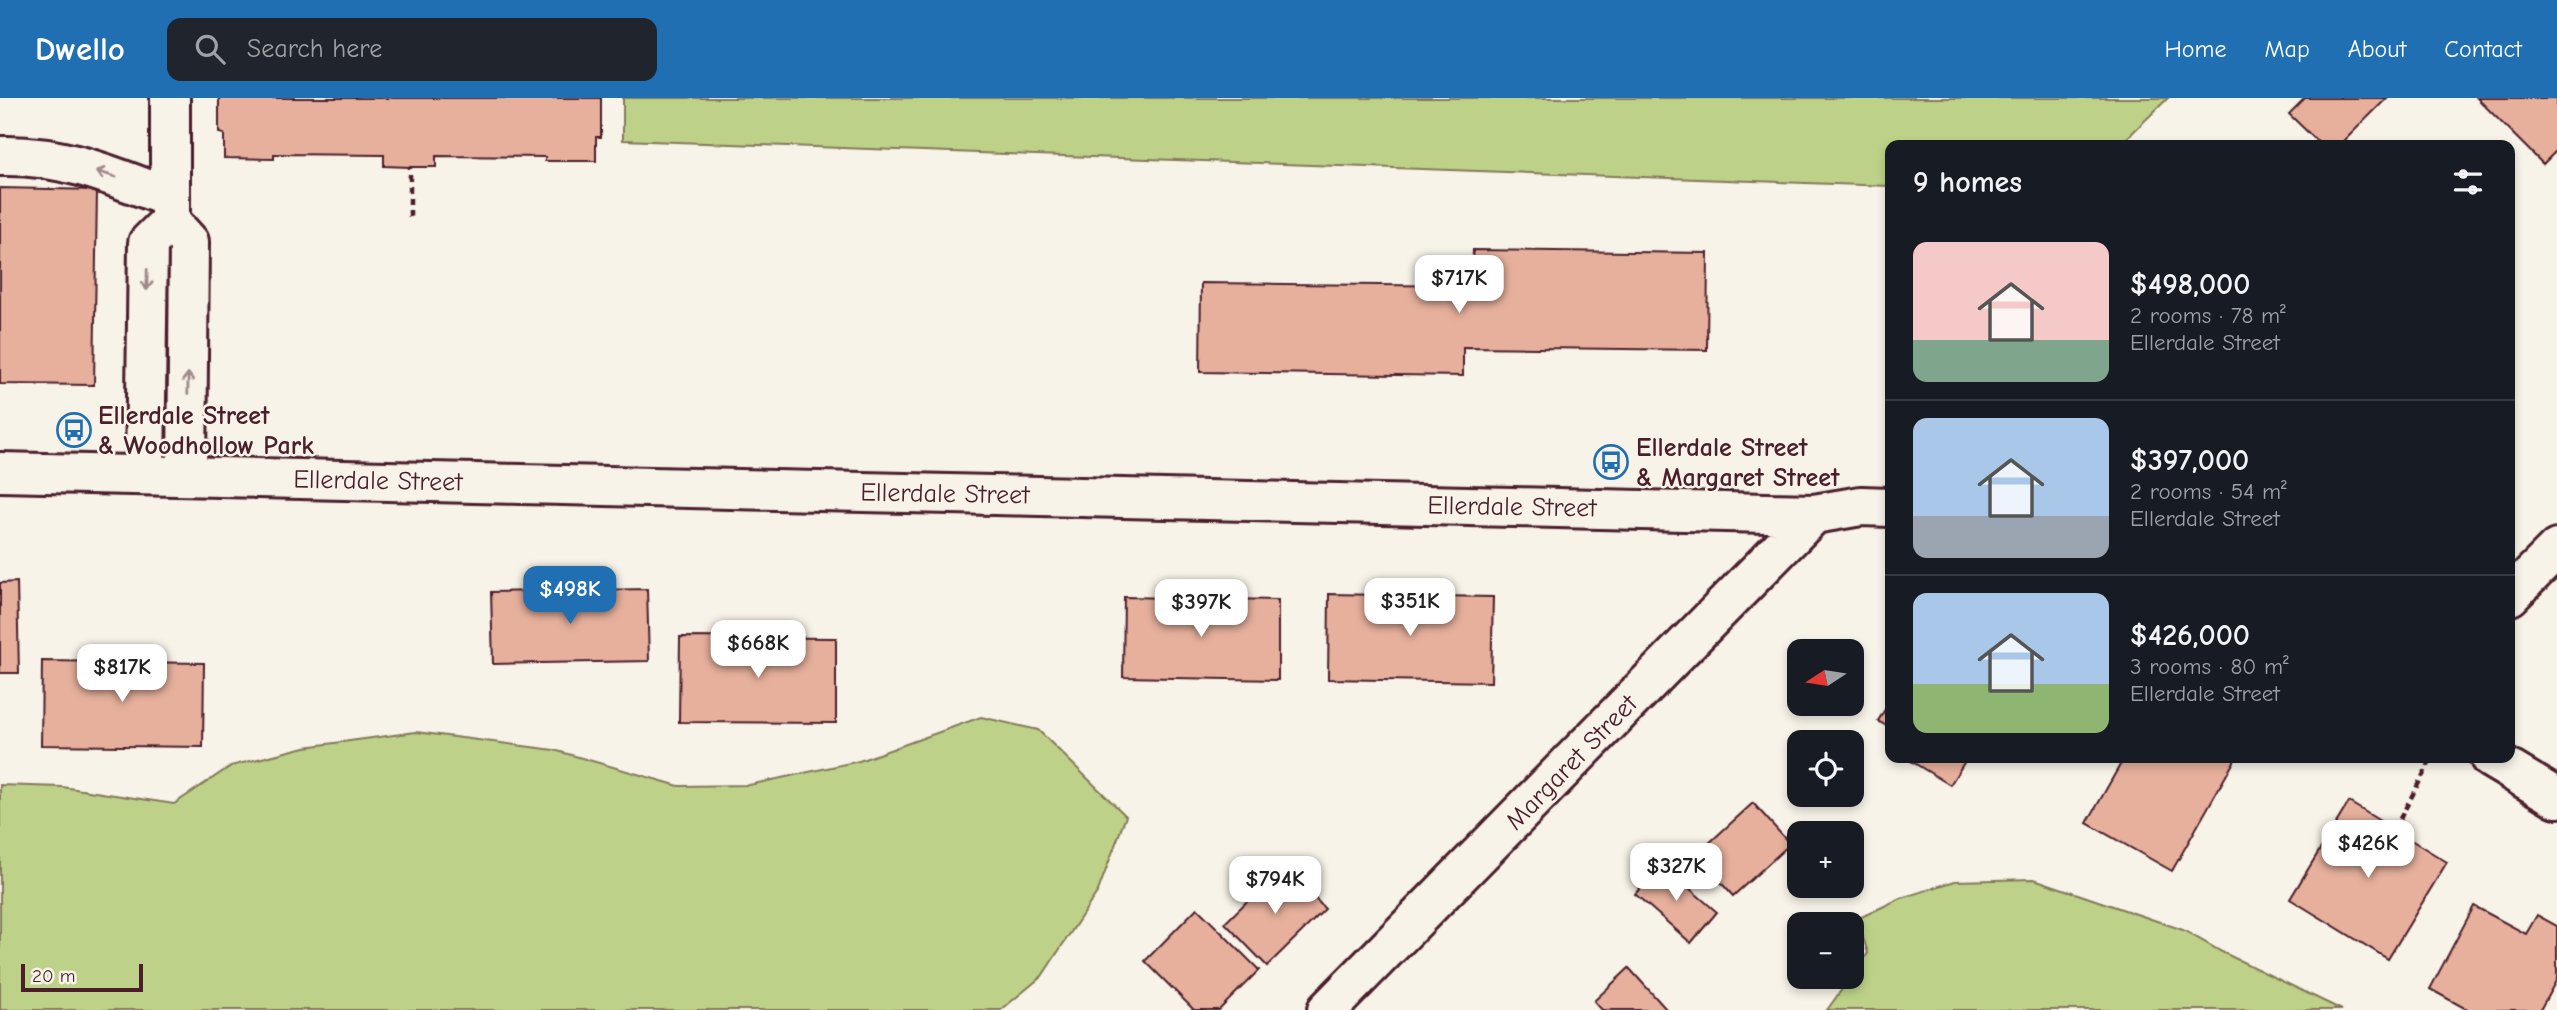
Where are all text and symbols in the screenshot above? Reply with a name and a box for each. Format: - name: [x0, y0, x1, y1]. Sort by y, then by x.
- search box: [167, 18, 657, 81]
- text: Dwello: [35, 30, 125, 68]
- icon: search: [191, 30, 229, 68]
- text: Search here: [247, 34, 382, 64]
- text: Home: [2165, 35, 2226, 63]
- text: Map: [2264, 35, 2310, 63]
- text: About: [2348, 35, 2406, 63]
- text: Contact: [2444, 35, 2522, 63]
- icon: filters: [2449, 163, 2487, 201]
- text: 9 homes: [1913, 165, 2022, 200]
- one-way arrow: [96, 167, 118, 179]
- pin: $717K: [1410, 256, 1508, 315]
- text: $717K: [1431, 264, 1487, 291]
- text: $498,000: [2130, 267, 2250, 302]
- one-way arrow: [140, 268, 154, 291]
- icon: home: [1969, 270, 2053, 354]
- text: 2 rooms · 78 m²: [2130, 302, 2286, 329]
- text: Ellerdale Street: [2130, 329, 2280, 356]
- one-way arrow: [181, 372, 195, 395]
- place label: Ellerdale Street & Woodhollow Park: [98, 401, 314, 461]
- bus stop icon: Ellerdale Street & Woodhollow Park: [55, 411, 93, 449]
- place label: Ellerdale Street & Margaret Street: [1636, 433, 1840, 493]
- bus stop icon: Ellerdale Street & Margaret Street: [1592, 443, 1630, 481]
- text: $397,000: [2130, 443, 2249, 478]
- icon: home: [1969, 446, 2053, 530]
- street label: Ellerdale Street: [293, 465, 464, 498]
- street label: Ellerdale Street: [860, 478, 1031, 511]
- text: 2 rooms · 54 m²: [2130, 478, 2287, 505]
- street label: Ellerdale Street: [1427, 491, 1598, 524]
- text: Ellerdale Street: [2130, 505, 2280, 532]
- pin: $498K: [521, 566, 619, 626]
- text: $498K: [539, 575, 601, 602]
- pin: $351K: [1361, 578, 1459, 638]
- pin: $397K: [1152, 580, 1250, 639]
- text: $351K: [1380, 587, 1440, 614]
- text: $397K: [1171, 588, 1231, 615]
- text: $426,000: [2130, 618, 2250, 653]
- pin: $668K: [709, 620, 807, 680]
- icon: home: [1969, 621, 2053, 705]
- text: $668K: [727, 629, 789, 656]
- north arrow: [1787, 639, 1864, 716]
- map controls: [1787, 639, 1864, 989]
- pin: $817K: [73, 644, 171, 704]
- text: $817K: [93, 653, 151, 680]
- text: 3 rooms · 80 m²: [2130, 653, 2289, 680]
- text: Ellerdale Street: [2130, 680, 2280, 707]
- street label: Margaret Street: [1500, 688, 1645, 836]
- button: locate: [1787, 730, 1864, 807]
- pin: $426K: [2319, 820, 2417, 880]
- button: +: [1787, 821, 1864, 898]
- text: $426K: [2337, 829, 2399, 856]
- pin: $327K: [1627, 844, 1725, 903]
- text: $327K: [1646, 852, 1706, 879]
- pin: $794K: [1226, 856, 1324, 916]
- text: $794K: [1245, 865, 1305, 892]
- button: −: [1787, 912, 1864, 989]
- scale bar: [21, 961, 144, 993]
- text: 20 m: [32, 965, 76, 987]

